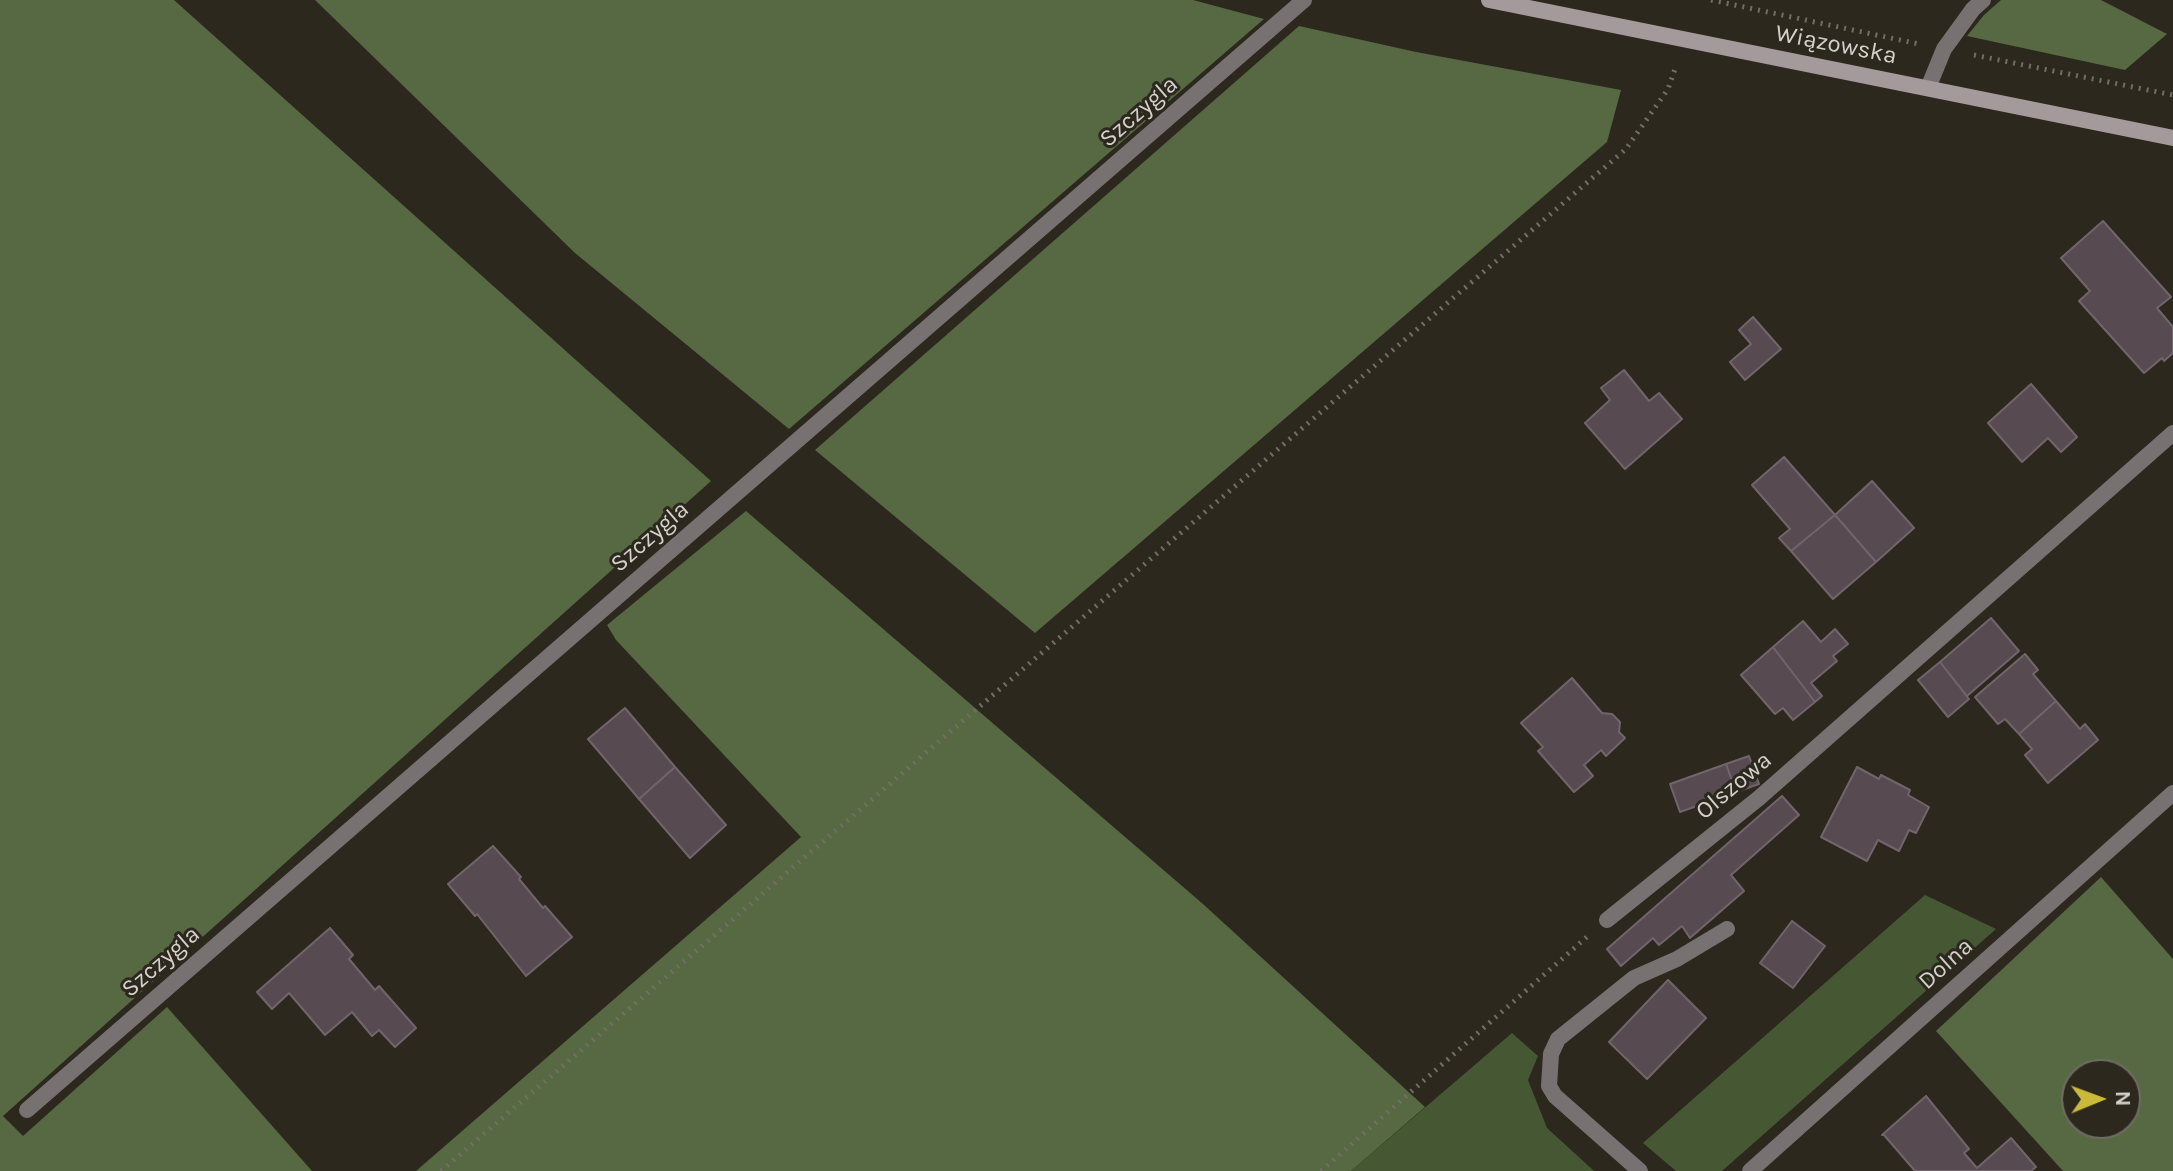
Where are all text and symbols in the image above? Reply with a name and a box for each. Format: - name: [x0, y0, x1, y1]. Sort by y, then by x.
- street label: Wiązowska: [1773, 19, 1899, 71]
- street label: Szczygla: [1094, 70, 1184, 154]
- street label: Szczygla: [605, 495, 695, 579]
- street label: Olszowa: [1690, 746, 1778, 826]
- street label: Szczygla: [116, 920, 206, 1004]
- street label: Dolna: [1913, 932, 1979, 996]
- north arrow: [2061, 1059, 2141, 1139]
- text: N: [2110, 1090, 2136, 1107]

